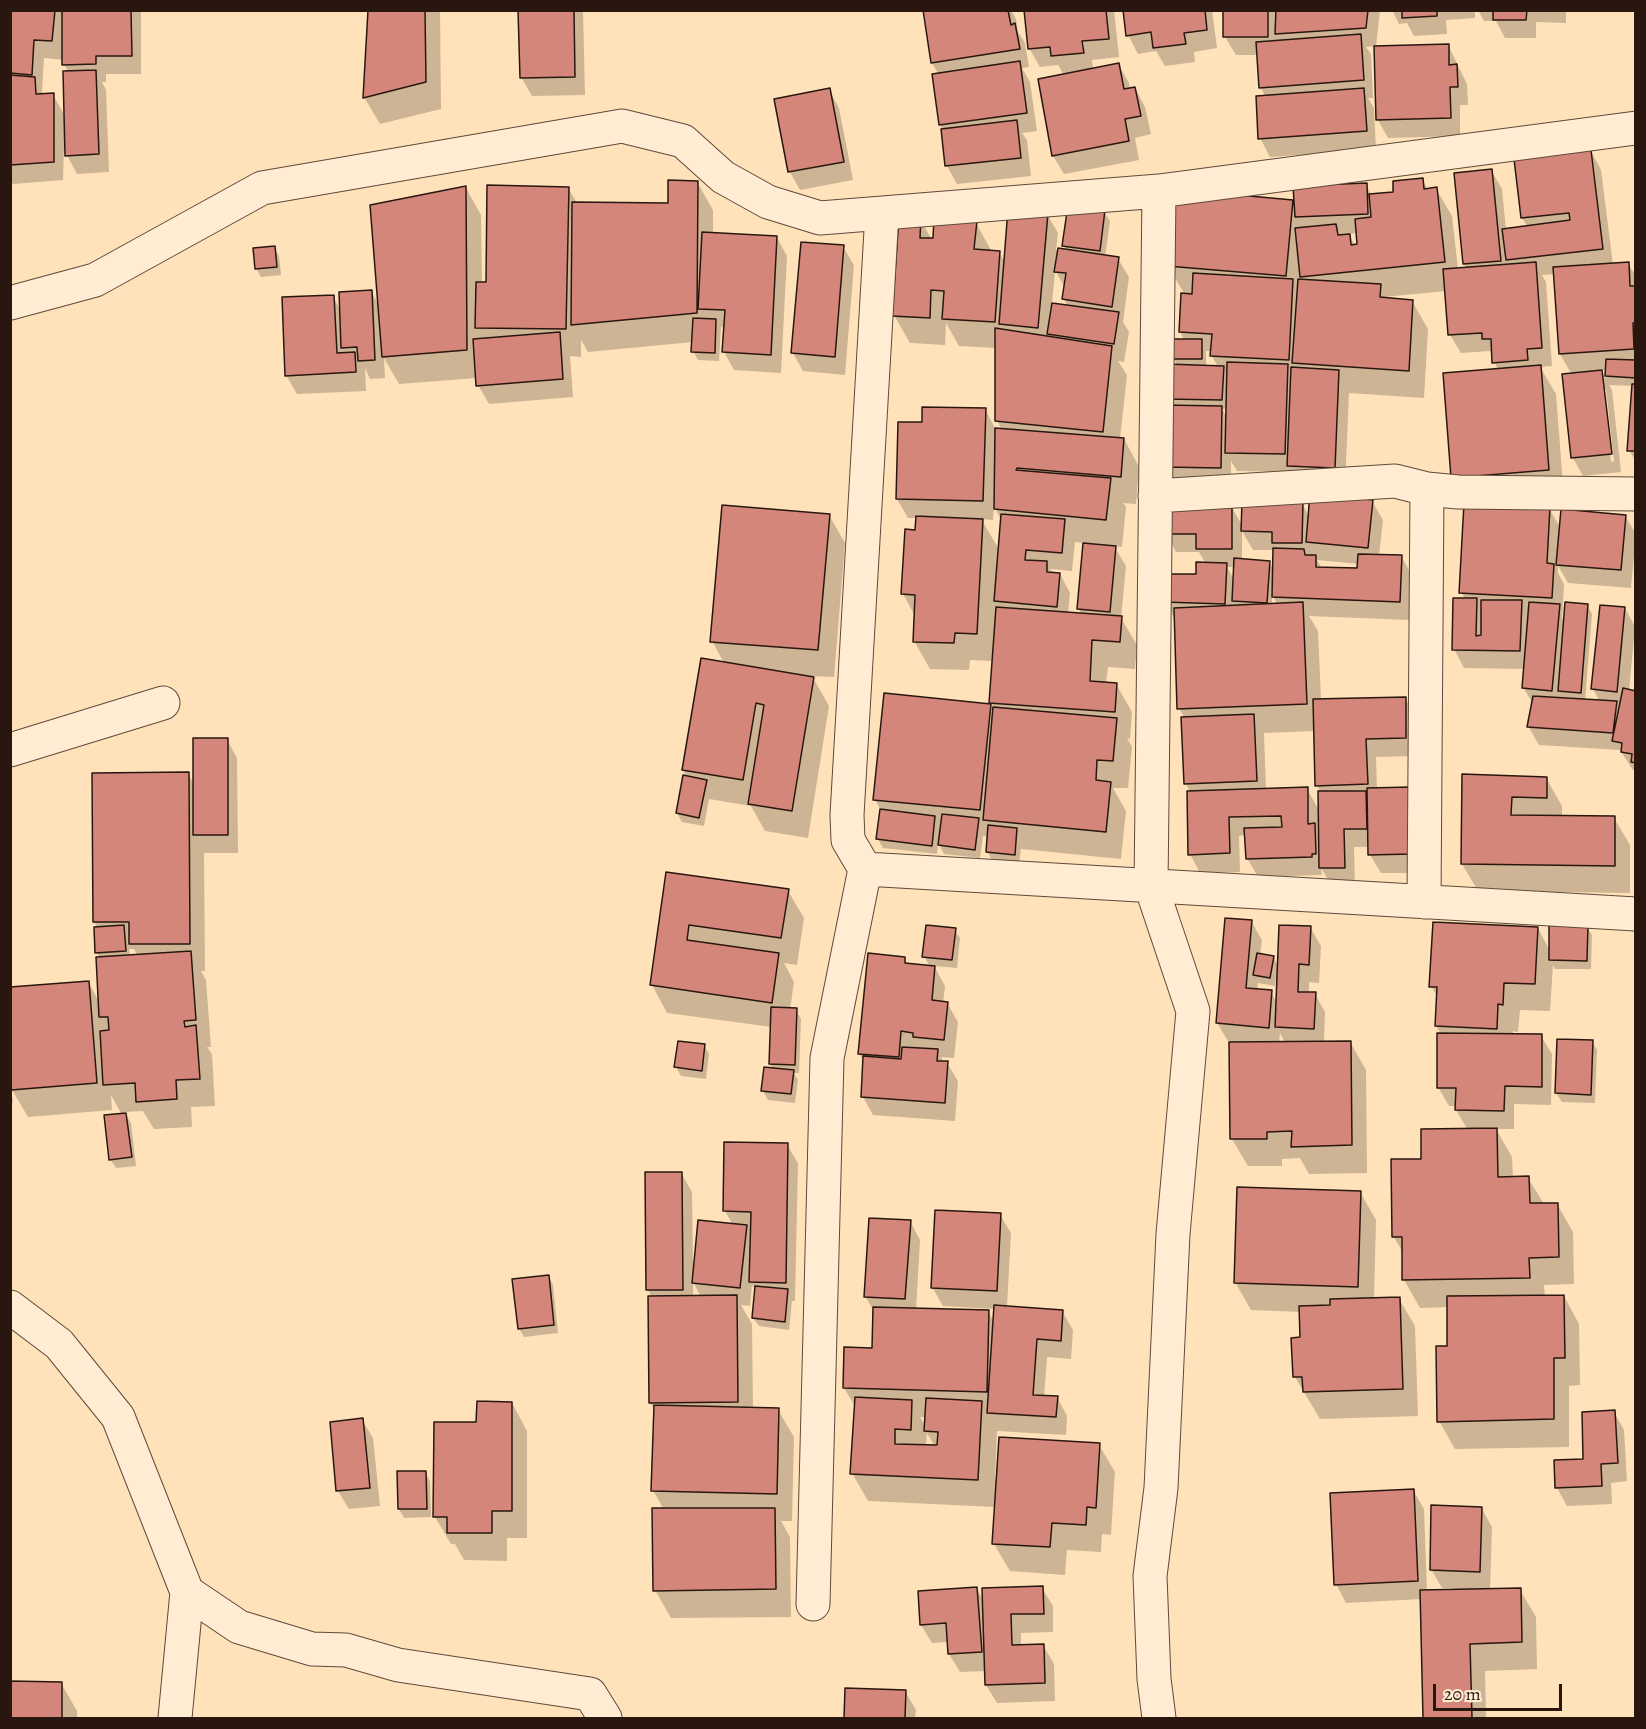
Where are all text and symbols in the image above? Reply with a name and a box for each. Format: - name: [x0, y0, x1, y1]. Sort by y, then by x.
- scale bar: [1436, 1672, 1565, 1710]
- text: 20 m: [1444, 1682, 1481, 1706]

